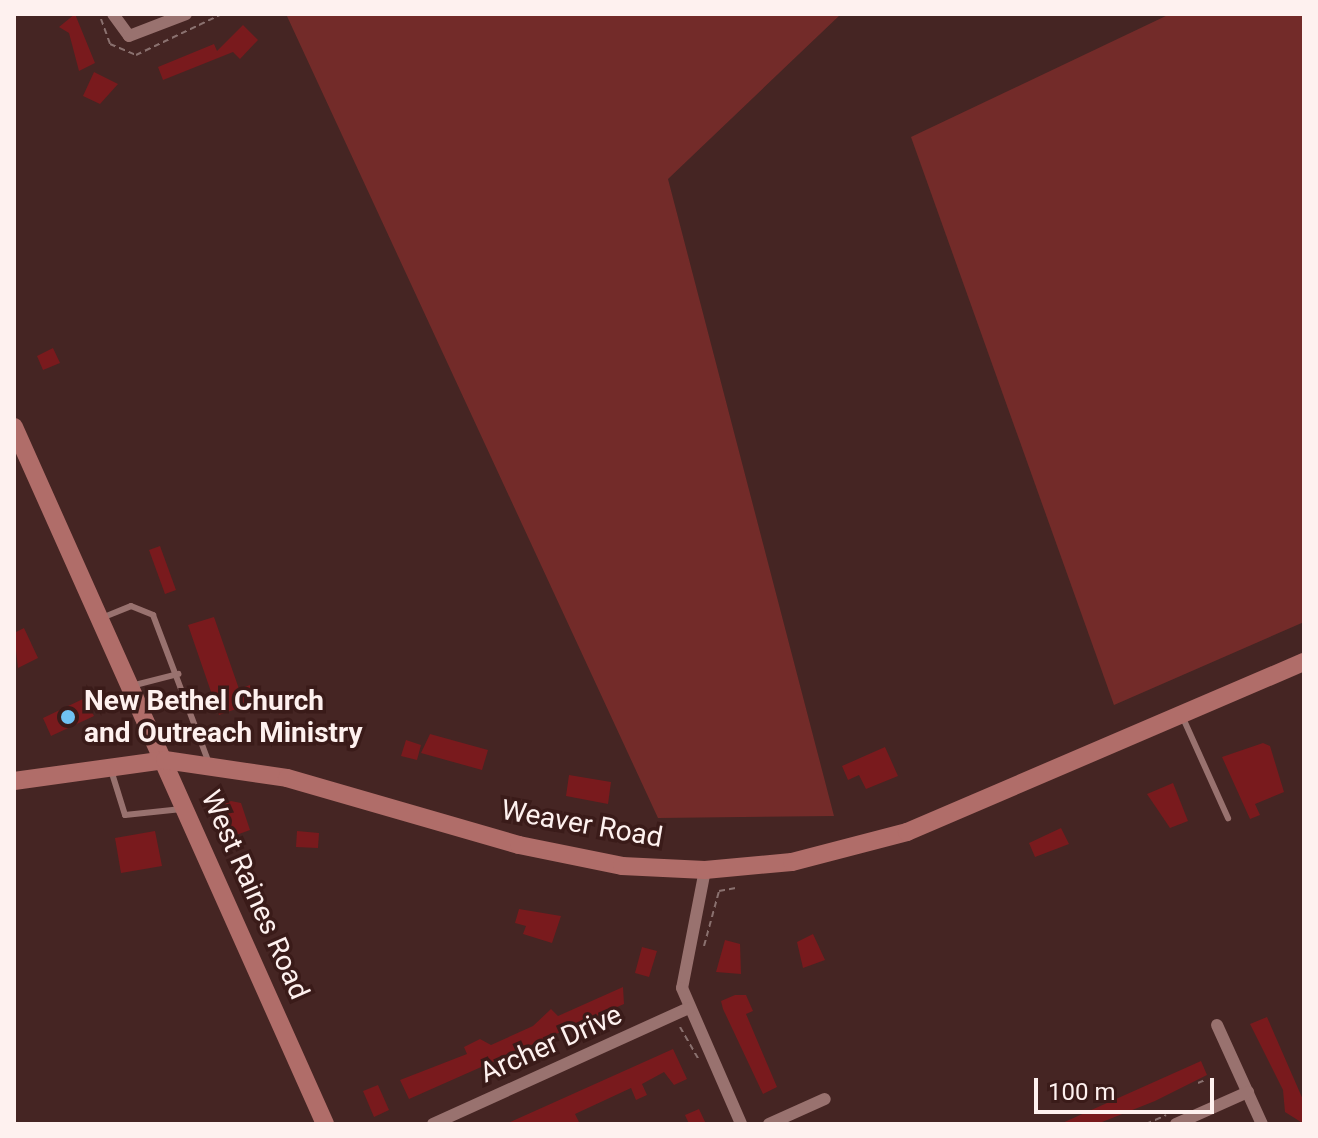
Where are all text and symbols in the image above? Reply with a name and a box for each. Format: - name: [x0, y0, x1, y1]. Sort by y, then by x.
- place label: New Bethel Church and Outreach Ministry: [84, 684, 363, 750]
- marker: New Bethel Church and Outreach Ministry: [59, 708, 77, 726]
- street label: West Raines Road: [194, 785, 316, 1005]
- street label: Weaver Road: [499, 793, 665, 855]
- street label: Archer Drive: [475, 998, 627, 1090]
- scale bar: [1038, 1062, 1218, 1112]
- text: 100 m: [1048, 1078, 1115, 1106]

